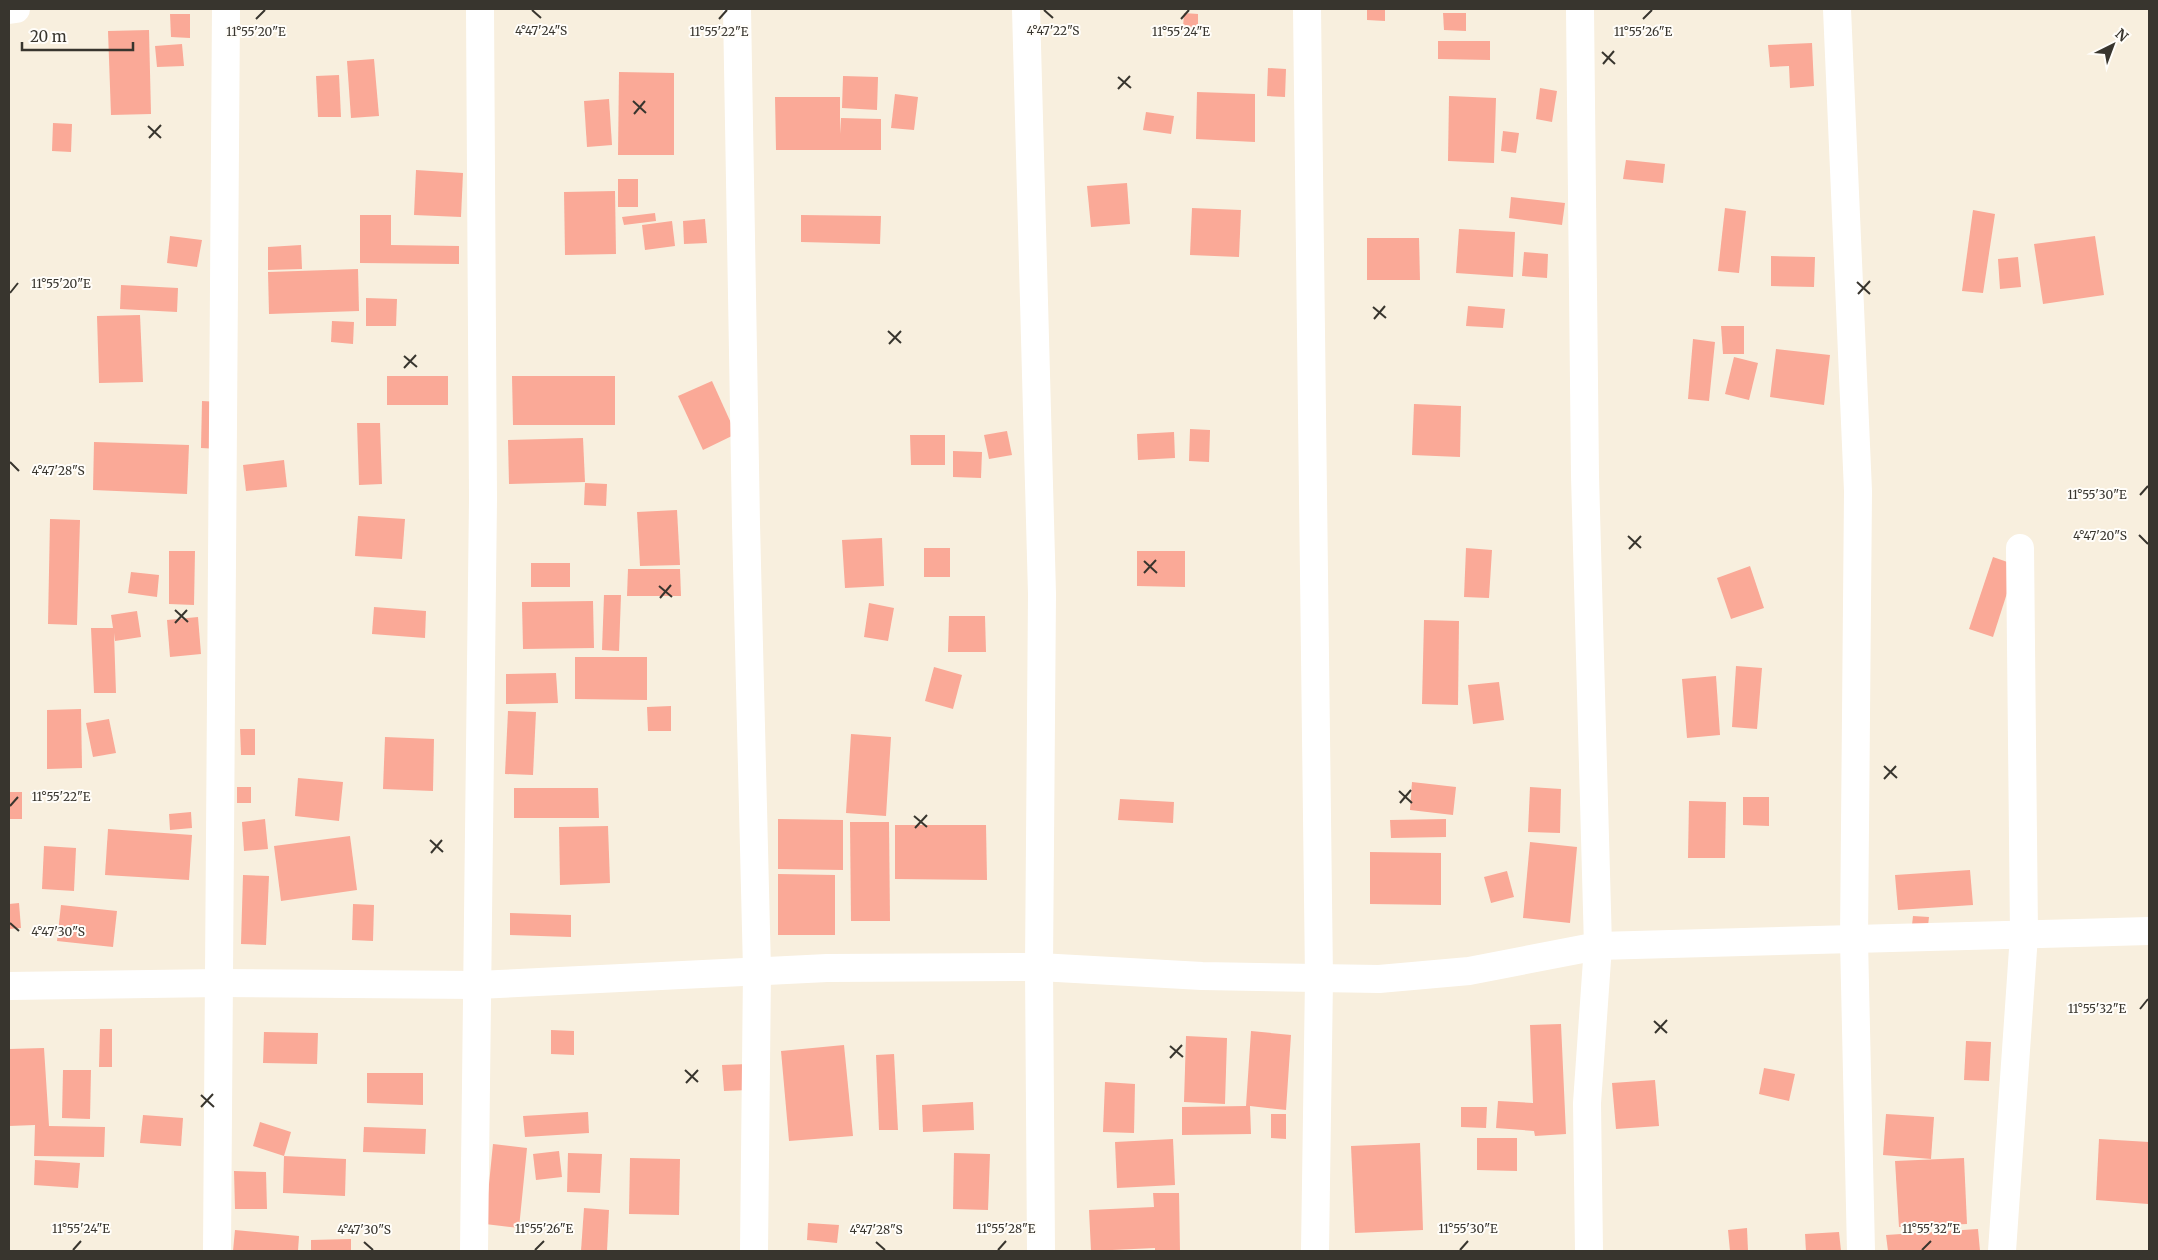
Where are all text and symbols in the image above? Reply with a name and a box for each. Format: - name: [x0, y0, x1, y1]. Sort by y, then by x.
- scale bar: [22, 20, 134, 52]
- north arrow: [2088, 20, 2138, 70]
- text: 4°47'24"S: [515, 23, 567, 38]
- text: 4°47'22"S: [1027, 23, 1079, 38]
- text: 11°55'20"E: [226, 24, 286, 39]
- text: 11°55'22"E: [690, 24, 749, 39]
- text: 11°55'24"E: [1152, 24, 1210, 39]
- text: 11°55'26"E: [1614, 24, 1672, 39]
- text: N: [2112, 25, 2132, 46]
- text: 20 m: [30, 27, 67, 46]
- text: 11°55'20"E: [31, 276, 91, 291]
- text: 4°47'28"S: [31, 463, 85, 478]
- text: 11°55'30"E: [2067, 487, 2127, 502]
- text: 4°47'20"S: [2073, 528, 2127, 543]
- text: 11°55'22"E: [32, 789, 91, 804]
- text: 4°47'30"S: [31, 924, 85, 939]
- text: 11°55'32"E: [2068, 1001, 2126, 1016]
- text: 11°55'24"E: [52, 1221, 110, 1236]
- text: 11°55'26"E: [515, 1221, 573, 1236]
- text: 11°55'28"E: [977, 1221, 1036, 1236]
- text: 11°55'30"E: [1438, 1221, 1498, 1236]
- text: 11°55'32"E: [1902, 1221, 1960, 1236]
- text: 4°47'30"S: [337, 1222, 391, 1237]
- text: 4°47'28"S: [849, 1222, 903, 1237]

